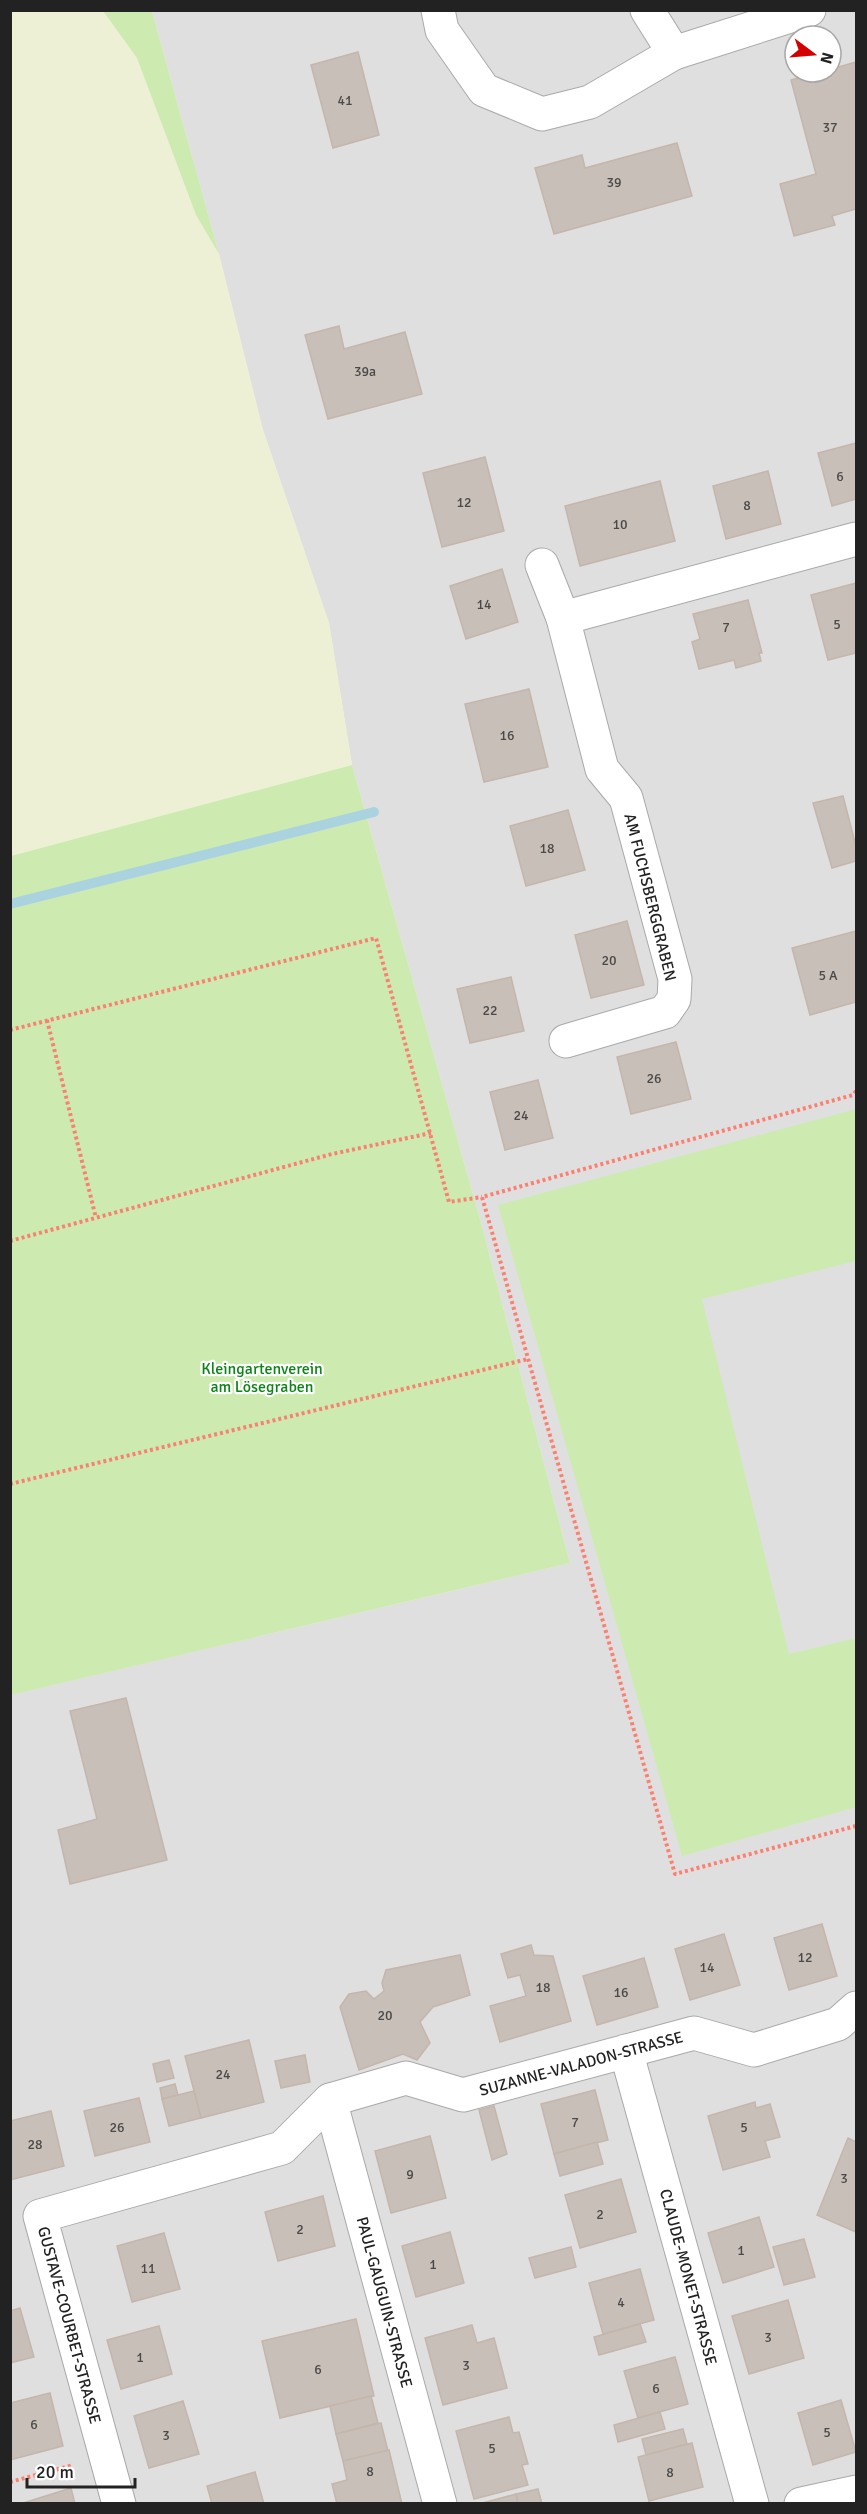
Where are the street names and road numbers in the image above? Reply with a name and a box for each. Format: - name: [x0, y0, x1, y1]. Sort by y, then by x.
- street label: AM FUCHSBERGGRABEN: [620, 811, 681, 983]
- street label: SUZANNE-VALADON-STRASSE: [477, 2027, 685, 2101]
- street label: CLAUDE-MONET-STRASSE: [655, 2187, 721, 2368]
- street label: PAUL-GAUGUIN-STRASSE: [352, 2215, 416, 2390]
- street label: GUSTAVE-COURBET-STRASSE: [33, 2224, 105, 2426]

